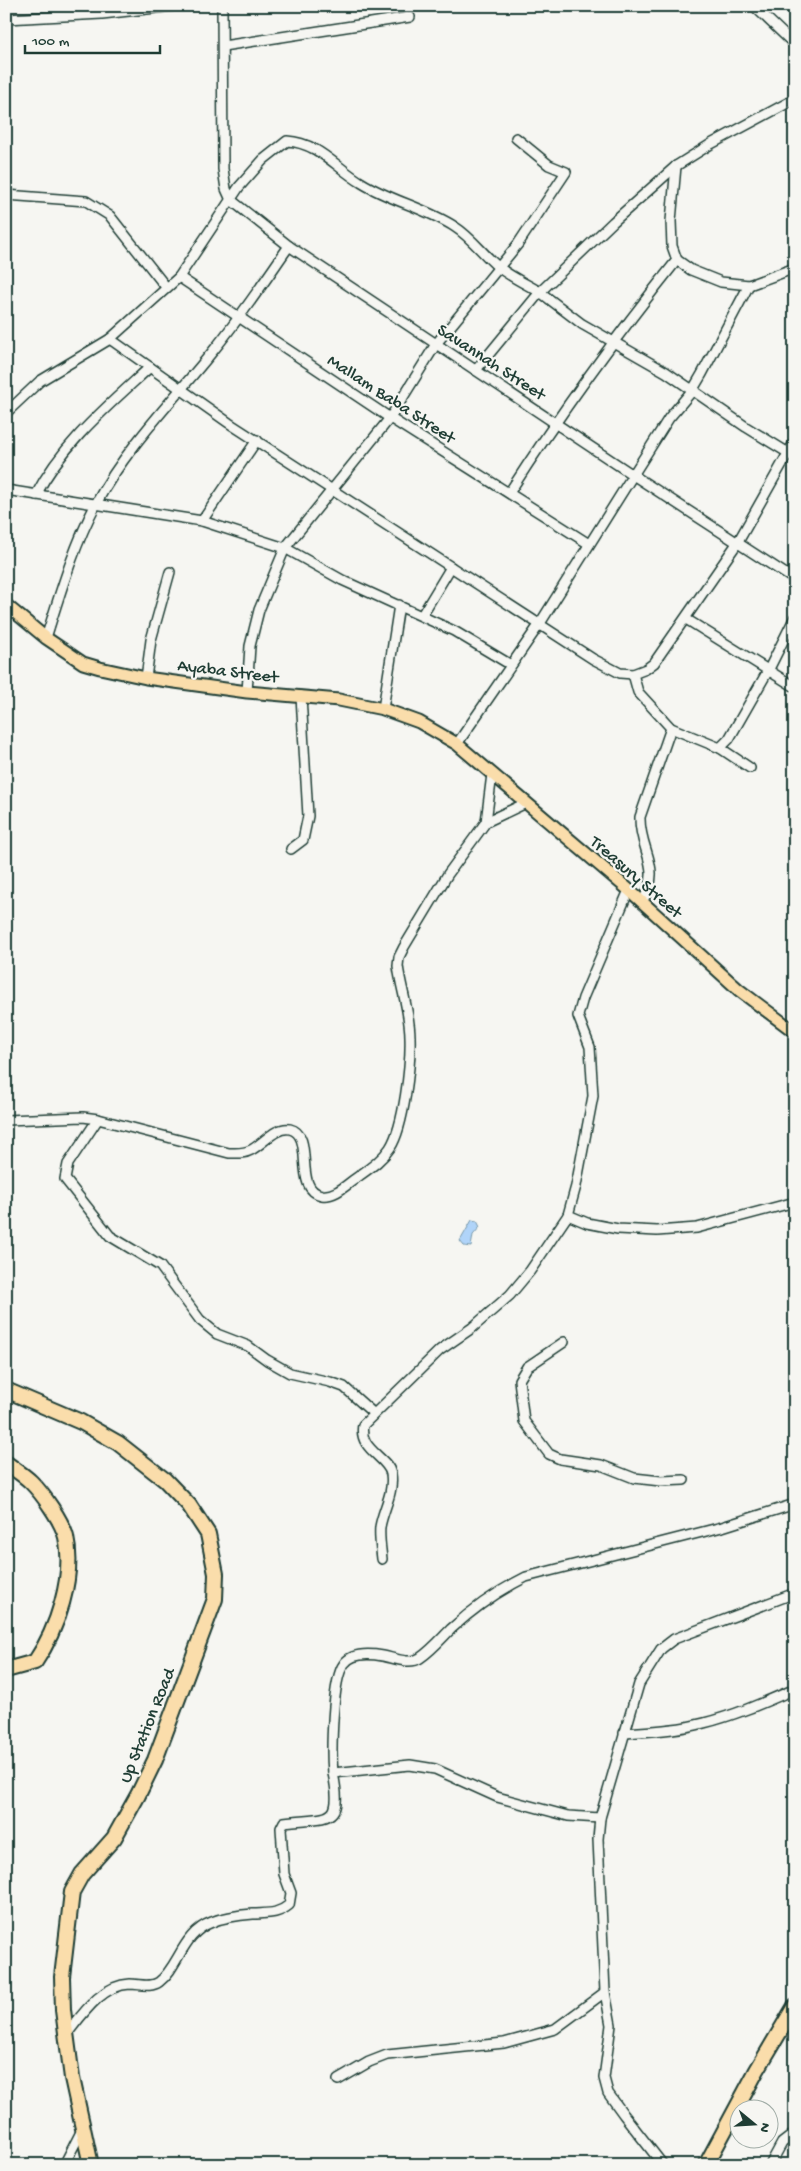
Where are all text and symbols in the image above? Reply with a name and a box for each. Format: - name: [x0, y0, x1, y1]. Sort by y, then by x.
- scale bar: [25, 22, 160, 54]
- text: 100 m: [31, 33, 70, 51]
- street label: Savannah Street: [432, 320, 550, 407]
- street label: Mallam Baba Street: [323, 351, 460, 450]
- street label: Ayaba Street: [176, 656, 281, 689]
- street label: Treasury Street: [584, 832, 687, 925]
- street label: Up Station Road: [116, 1664, 181, 1786]
- north arrow: [728, 2098, 778, 2148]
- text: N: [754, 2120, 773, 2134]

